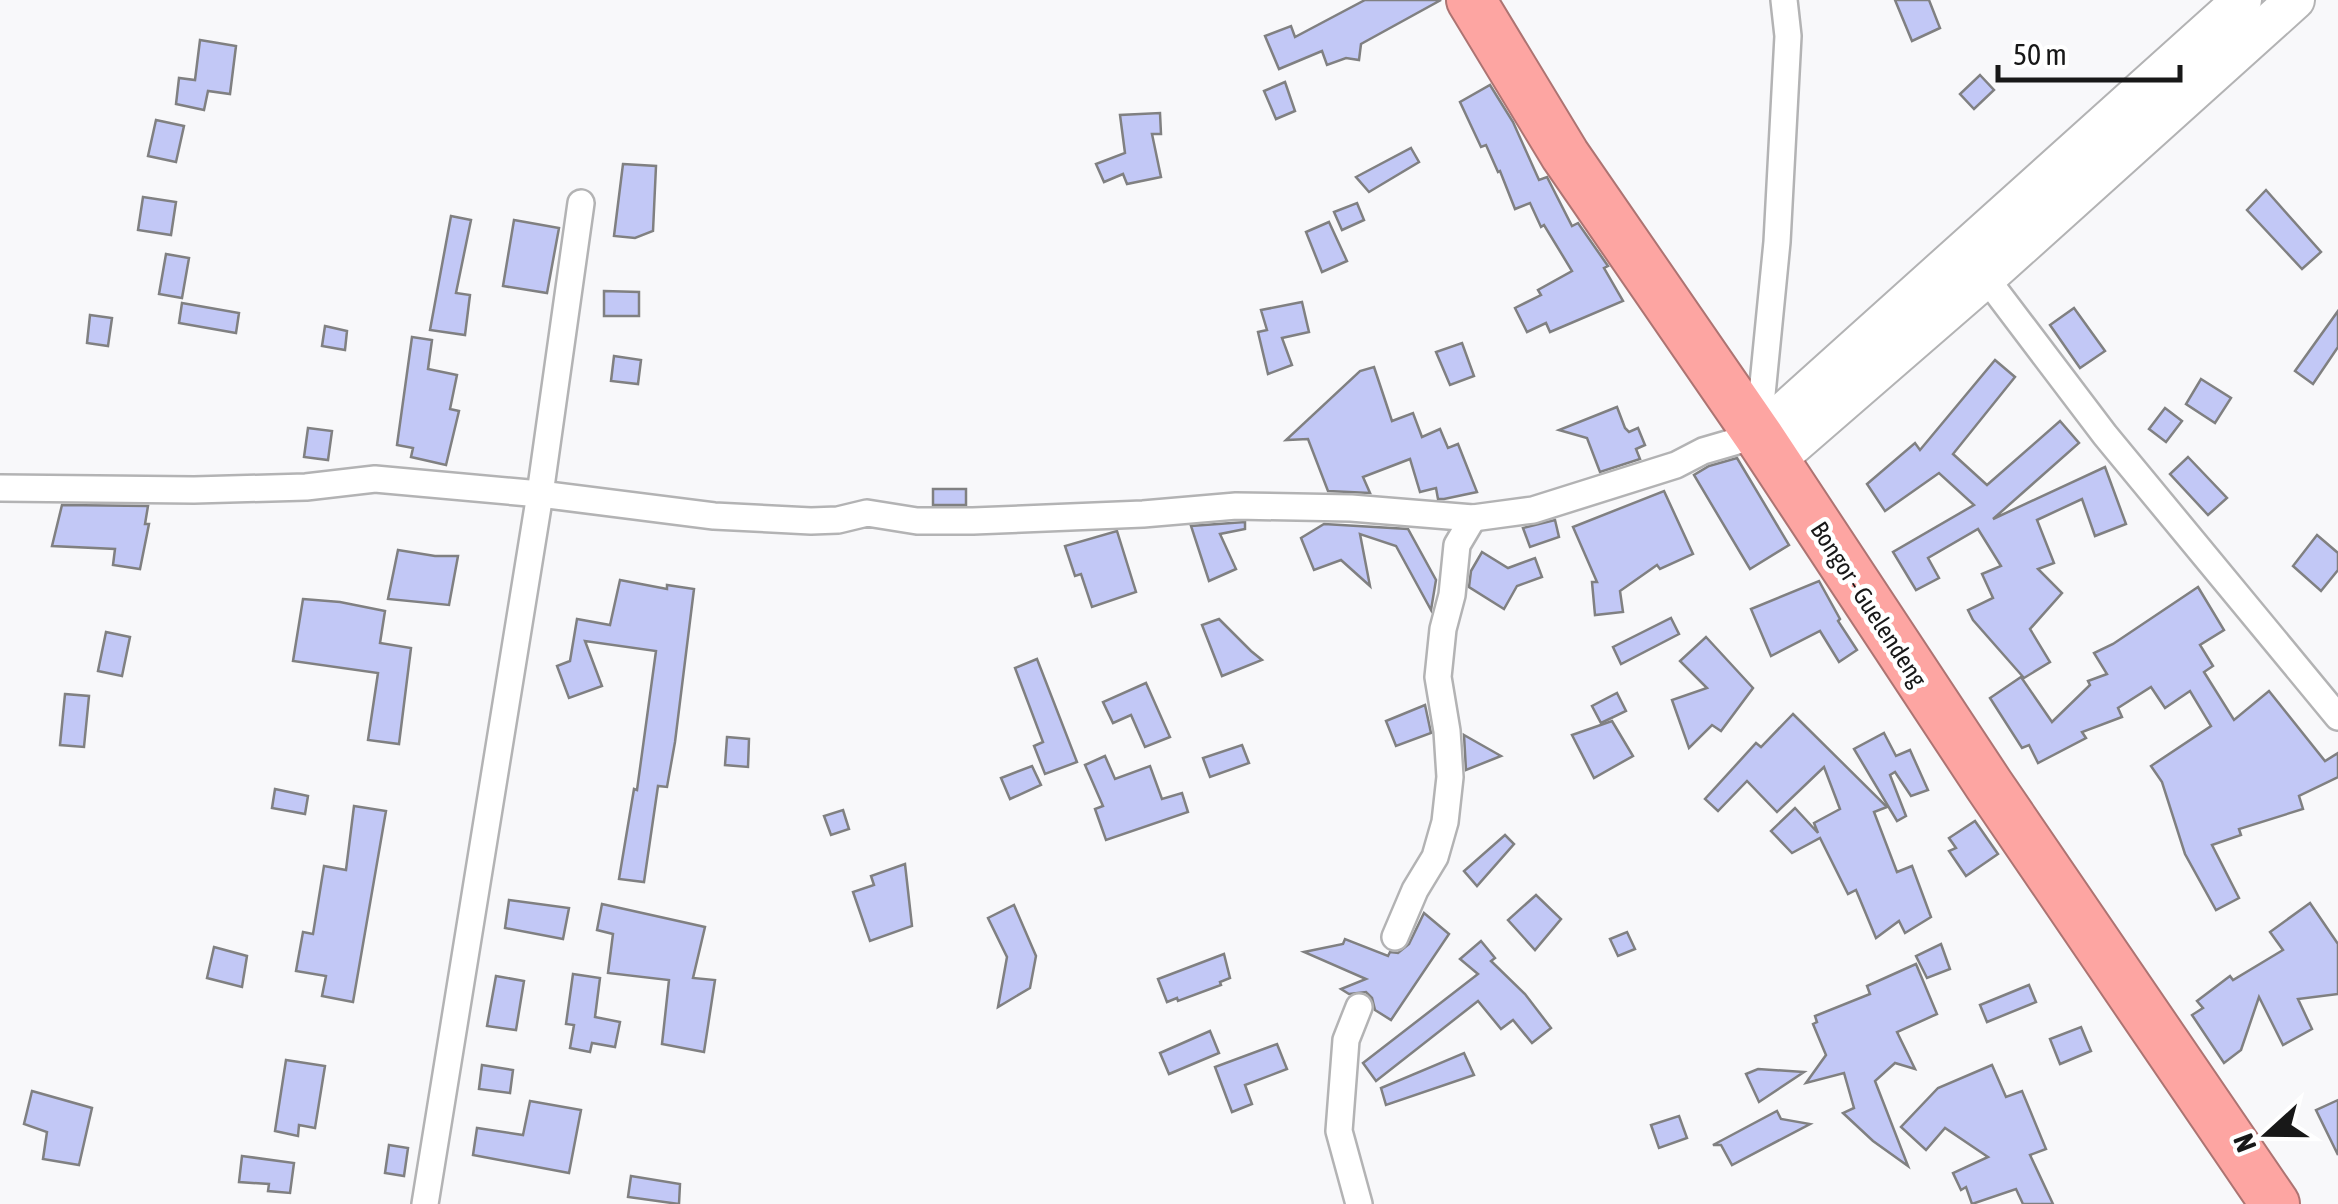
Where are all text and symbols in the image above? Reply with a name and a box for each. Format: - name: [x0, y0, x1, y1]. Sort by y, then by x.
- scale bar: [1998, 20, 2180, 82]
- text: 50 m: [2013, 37, 2067, 71]
- street label: Bongor - Guelendeng: [1805, 516, 1933, 692]
- north arrow: [2218, 1084, 2318, 1184]
- text: N: [2227, 1130, 2263, 1156]

